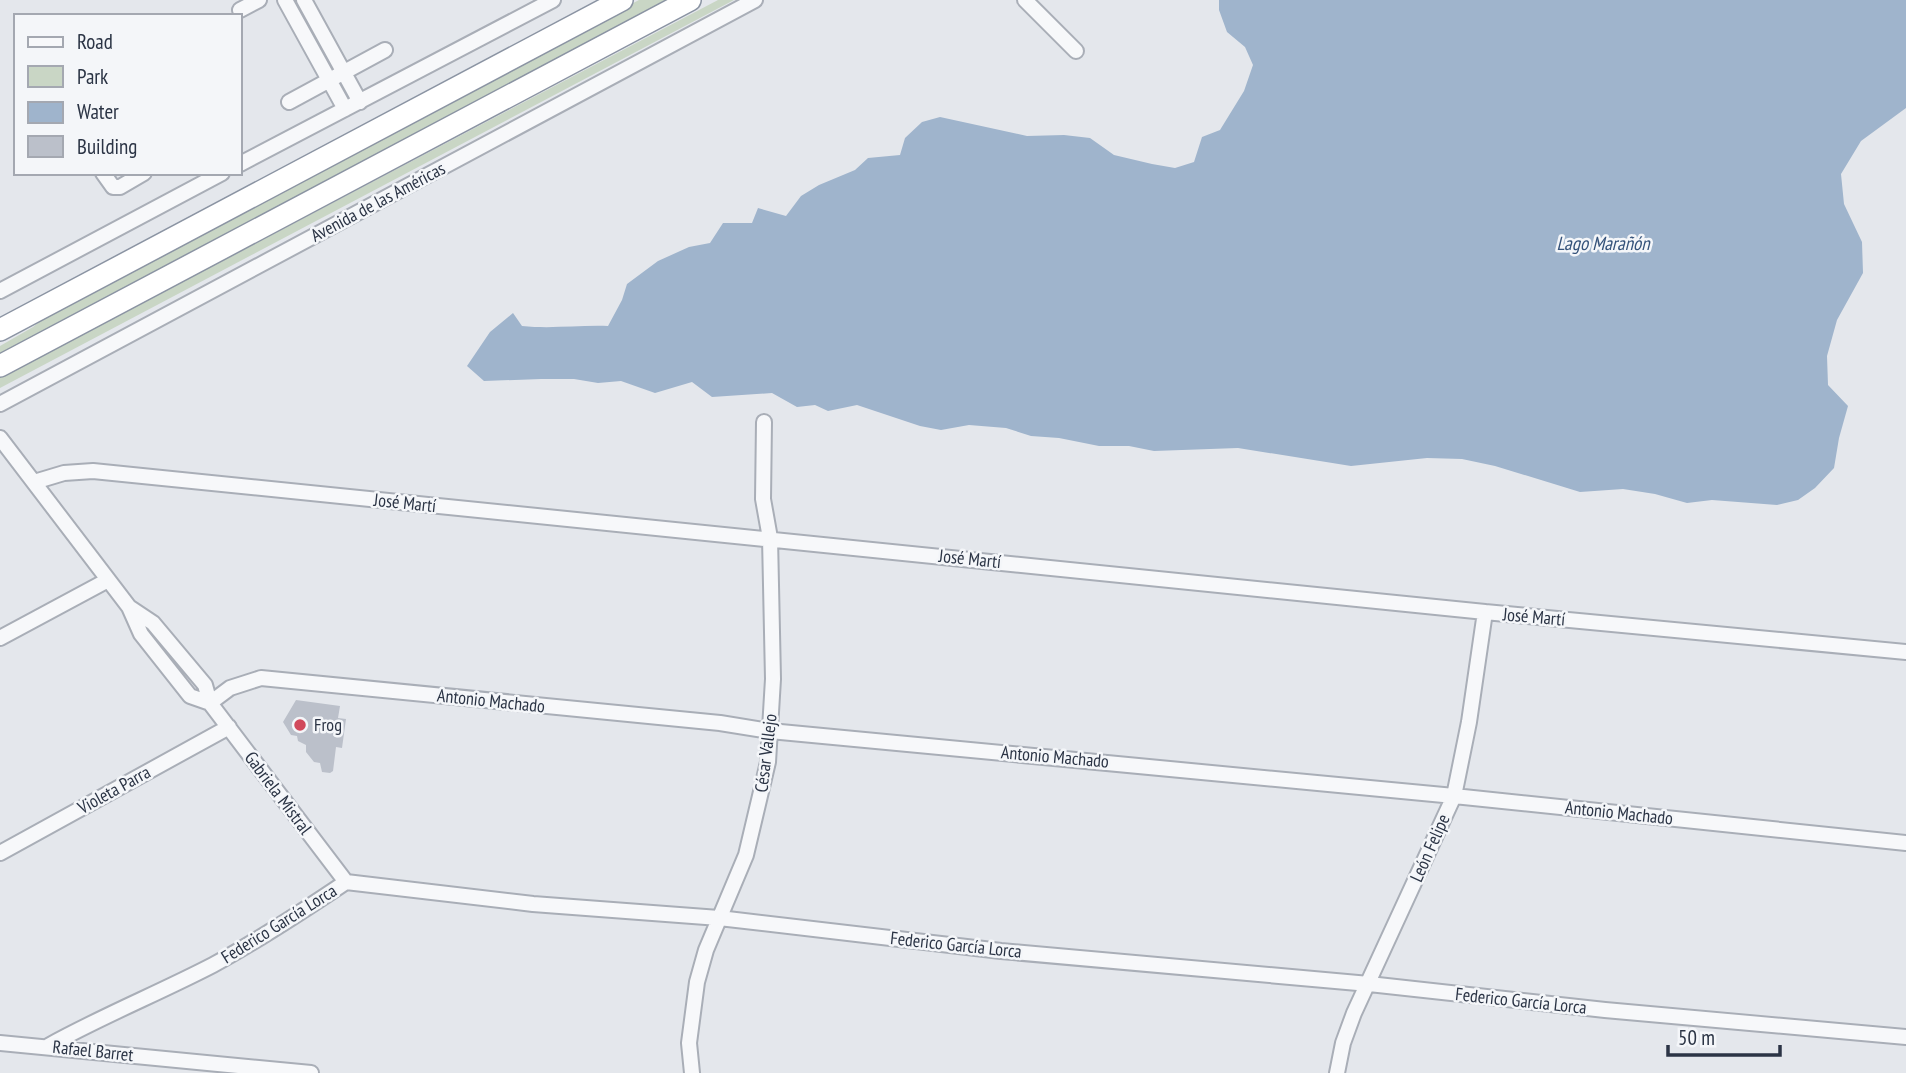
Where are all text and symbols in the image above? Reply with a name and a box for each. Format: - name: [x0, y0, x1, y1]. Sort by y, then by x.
- legend: [14, 14, 242, 175]
- text: Road: [77, 28, 113, 55]
- text: Park: [77, 63, 108, 90]
- text: Water: [77, 98, 119, 125]
- text: Building: [77, 133, 137, 160]
- street label: Avenida de las Américas: [307, 156, 449, 247]
- water label: Lago Marañón: [1556, 231, 1651, 255]
- street label: José Martí: [372, 488, 437, 517]
- street label: José Martí: [937, 544, 1002, 573]
- street label: José Martí: [1501, 602, 1566, 631]
- street label: Antonio Machado: [436, 683, 546, 718]
- street label: César Vallejo: [749, 712, 782, 794]
- place label: Frog: [314, 713, 342, 736]
- marker: Frog: [292, 717, 308, 733]
- street label: Antonio Machado: [1000, 740, 1110, 773]
- street label: Gabriela Mistral: [240, 747, 318, 839]
- street label: Violeta Parra: [73, 760, 154, 819]
- street label: Antonio Machado: [1564, 795, 1674, 830]
- street label: León Felipe: [1404, 810, 1455, 885]
- street label: Federico García Lorca: [217, 879, 341, 968]
- street label: Federico García Lorca: [889, 926, 1023, 963]
- street label: Federico García Lorca: [1454, 982, 1588, 1019]
- scale bar: [1668, 1014, 1780, 1058]
- text: 50 m: [1678, 1024, 1715, 1051]
- street label: Rafael Barret: [52, 1035, 135, 1066]

